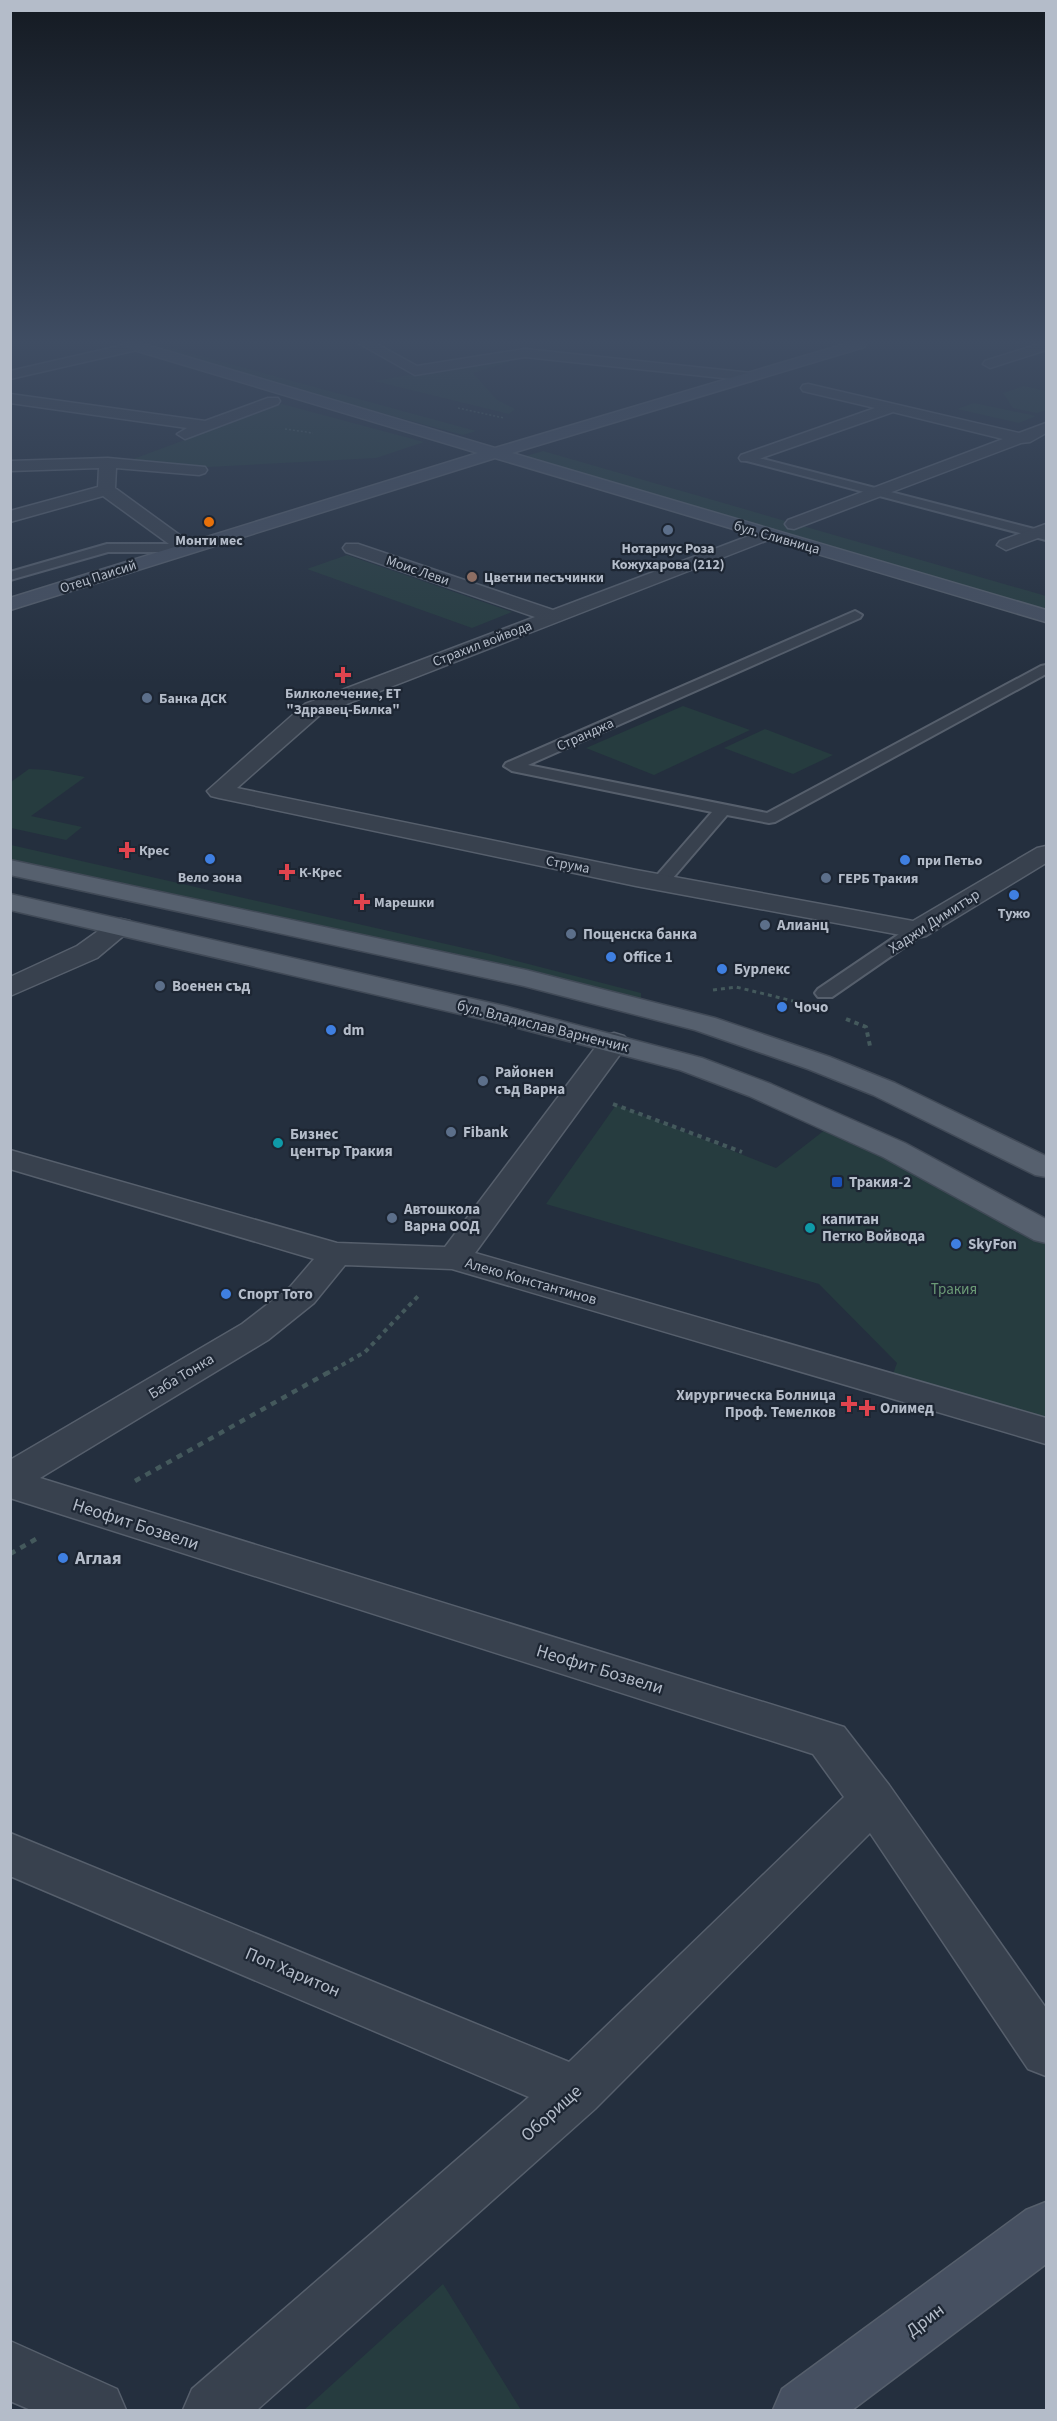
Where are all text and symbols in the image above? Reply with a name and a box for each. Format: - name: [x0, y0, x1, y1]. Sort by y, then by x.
- marker: Монти мес: [202, 515, 216, 529]
- street label: бул. Сливница: [731, 516, 822, 560]
- marker: Нотариус Роза Кожухарова (212): [661, 523, 675, 537]
- place label: Монти мес: [175, 531, 243, 551]
- place label: Нотариус Роза Кожухарова (212): [611, 539, 725, 575]
- street label: Моис Леви: [383, 551, 452, 591]
- street label: Отец Паисий: [58, 555, 139, 599]
- place label: Цветни песъчинки: [484, 568, 604, 588]
- marker: Цветни песъчинки: [465, 570, 479, 584]
- street label: Страхил войвода: [430, 616, 535, 672]
- marker: Билколечение, ЕТ "Здравец-Билка": [336, 668, 350, 682]
- place label: Билколечение, ЕТ "Здравец-Билка": [285, 684, 401, 720]
- place label: Банка ДСК: [159, 689, 227, 709]
- marker: Банка ДСК: [140, 691, 154, 705]
- street label: Странджа: [554, 713, 617, 756]
- place label: Крес: [139, 841, 170, 861]
- marker: Крес: [120, 843, 134, 857]
- street label: Струма: [544, 851, 591, 879]
- place label: при Петьо: [917, 851, 983, 871]
- marker: Вело зона: [203, 852, 217, 866]
- marker: при Петьо: [898, 853, 912, 867]
- place label: К-Крес: [299, 863, 343, 883]
- marker: К-Крес: [280, 865, 294, 879]
- place label: Вело зона: [178, 868, 242, 888]
- place label: ГЕРБ Тракия: [838, 869, 918, 889]
- marker: ГЕРБ Тракия: [819, 871, 833, 885]
- street label: Хаджи Димитър: [885, 884, 984, 959]
- marker: Тужо: [1007, 888, 1021, 902]
- place label: Марешки: [374, 893, 434, 913]
- marker: Марешки: [355, 895, 369, 909]
- place label: Тужо: [998, 904, 1030, 924]
- place label: Алианц: [776, 915, 829, 936]
- marker: Алианц: [758, 918, 772, 932]
- place label: Пощенска банка: [583, 924, 697, 945]
- marker: Пощенска банка: [564, 927, 578, 941]
- place label: Office 1: [623, 947, 673, 968]
- marker: Office 1: [604, 950, 618, 964]
- place label: Бурлекс: [734, 959, 790, 980]
- marker: Бурлекс: [715, 962, 729, 976]
- place label: Военен съд: [172, 976, 251, 997]
- marker: Военен съд: [153, 979, 167, 993]
- street label: бул. Владислав Варненчик: [455, 995, 631, 1058]
- place label: Чочо: [794, 997, 828, 1018]
- marker: Чочо: [775, 1000, 789, 1014]
- place label: dm: [343, 1020, 364, 1041]
- marker: dm: [324, 1023, 338, 1037]
- place label: Районен съд Варна: [495, 1062, 565, 1100]
- marker: Районен съд Варна: [476, 1074, 490, 1088]
- place label: Fibank: [463, 1122, 509, 1143]
- place label: Бизнес център Тракия: [290, 1124, 393, 1162]
- marker: Fibank: [444, 1125, 458, 1139]
- marker: Бизнес център Тракия: [271, 1136, 285, 1150]
- place label: Тракия-2: [849, 1172, 911, 1193]
- marker: Тракия-2: [830, 1175, 844, 1189]
- place label: Автошкола Варна ООД: [403, 1199, 480, 1237]
- place label: капитан Петко Войвода: [822, 1209, 925, 1247]
- marker: Автошкола Варна ООД: [385, 1211, 399, 1225]
- marker: капитан Петко Войвода: [803, 1221, 817, 1235]
- place label: SkyFon: [968, 1234, 1017, 1255]
- marker: SkyFon: [949, 1237, 963, 1251]
- street label: Алеко Константинов: [463, 1253, 600, 1310]
- park label: Тракия: [931, 1279, 977, 1300]
- place label: Спорт Тото: [238, 1284, 313, 1305]
- marker: Спорт Тото: [219, 1287, 233, 1301]
- street label: Баба Тонка: [144, 1349, 218, 1404]
- place label: Хирургическа Болница Проф. Темелков: [676, 1385, 836, 1423]
- marker: Хирургическа Болница Проф. Темелков: [840, 1395, 858, 1413]
- place label: Олимед: [880, 1398, 934, 1419]
- marker: Олимед: [858, 1399, 876, 1417]
- street label: Неофит Бозвели: [69, 1492, 202, 1557]
- place label: Аглая: [74, 1546, 122, 1571]
- marker: Аглая: [56, 1551, 70, 1565]
- street label: Неофит Бозвели: [533, 1638, 666, 1701]
- street label: Поп Харитон: [241, 1941, 344, 2004]
- street label: Оборище: [515, 2079, 587, 2148]
- street label: Дрин: [901, 2298, 950, 2343]

